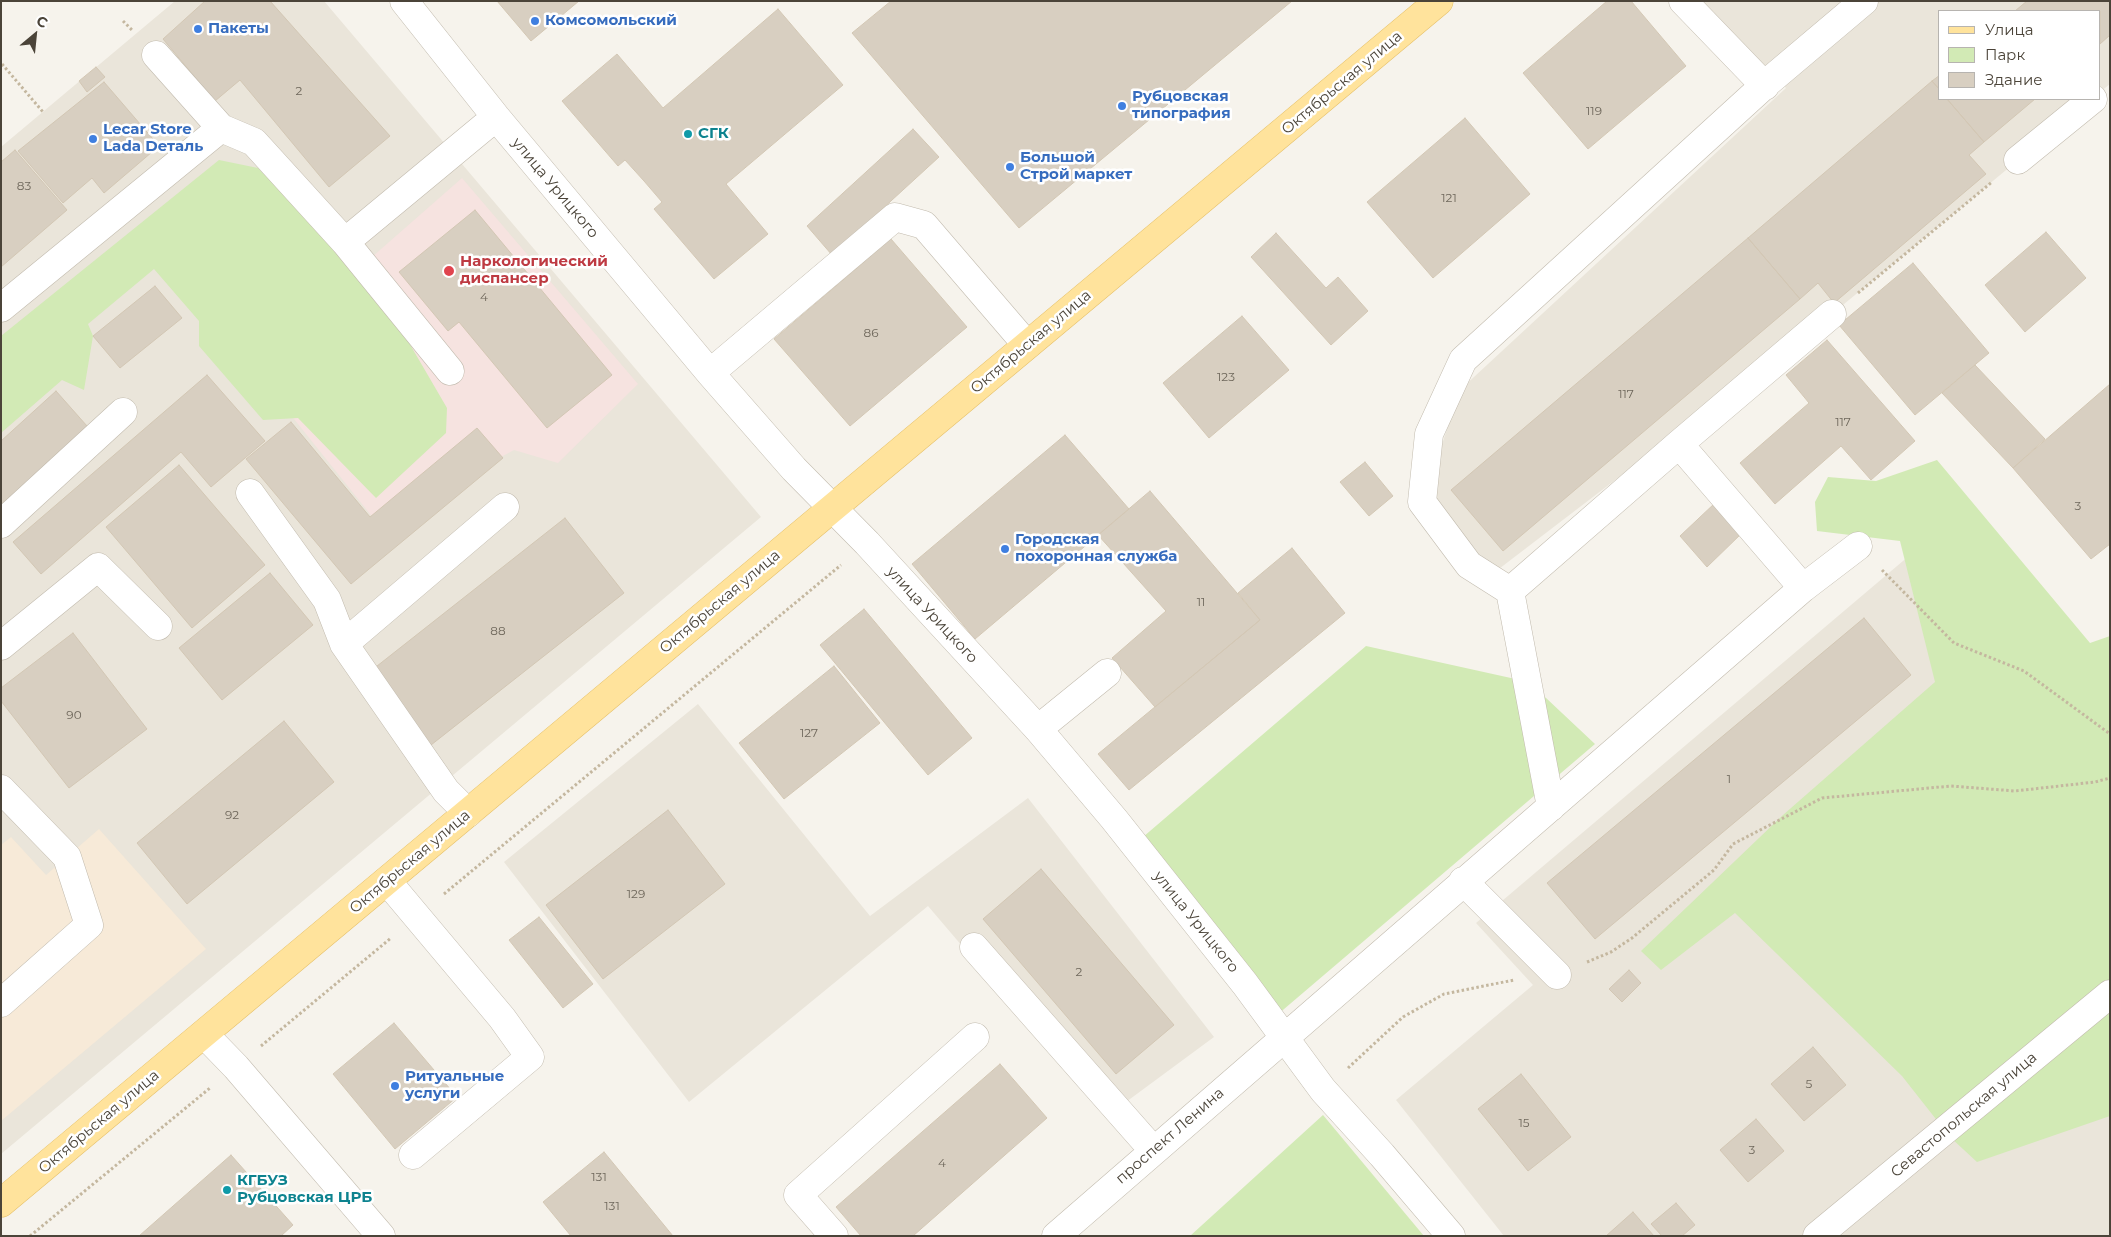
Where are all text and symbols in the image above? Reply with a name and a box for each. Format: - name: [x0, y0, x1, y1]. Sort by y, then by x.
- north arrow: [10, 10, 60, 60]
- legend: [1938, 10, 2101, 100]
- text: С: [33, 11, 51, 32]
- place label: Комсомольский: [545, 12, 677, 30]
- marker: Комсомольский: [529, 15, 541, 27]
- place label: Пакеты: [208, 20, 269, 38]
- text: Улица: [1985, 20, 2033, 39]
- marker: Пакеты: [192, 23, 204, 35]
- street label: Октябрьская улица: [1278, 27, 1406, 139]
- text: Парк: [1985, 45, 2025, 64]
- text: Здание: [1985, 70, 2043, 89]
- house number: 2: [296, 84, 302, 98]
- place label: Рубцовская типография: [1132, 88, 1231, 123]
- marker: Рубцовская типография: [1116, 100, 1128, 112]
- house number: 119: [1586, 104, 1602, 118]
- place label: Lecar Store Lada Dеталь: [103, 121, 203, 156]
- place label: СГК: [698, 125, 729, 143]
- marker: СГК: [682, 128, 694, 140]
- marker: Lecar Store Lada Dеталь: [87, 133, 99, 145]
- street label: улица Урицкого: [508, 134, 602, 242]
- place label: Большой Строй маркет: [1020, 149, 1132, 184]
- marker: Большой Строй маркет: [1004, 161, 1016, 173]
- house number: 83: [17, 179, 31, 193]
- house number: 121: [1441, 191, 1457, 205]
- place label: Наркологический диспансер: [460, 253, 608, 288]
- marker: Наркологический диспансер: [442, 264, 456, 278]
- street label: Октябрьская улица: [967, 286, 1095, 398]
- house number: 4: [480, 290, 488, 304]
- house number: 86: [864, 326, 878, 340]
- house number: 123: [1217, 370, 1235, 384]
- house number: 117: [1618, 387, 1634, 401]
- house number: 117: [1835, 415, 1851, 429]
- house number: 3: [2075, 499, 2081, 513]
- place label: Городская похоронная служба: [1015, 531, 1177, 566]
- marker: Городская похоронная служба: [999, 543, 1011, 555]
- street label: Октябрьская улица: [656, 546, 784, 658]
- street label: улица Урицкого: [883, 563, 981, 667]
- house number: 11: [1197, 595, 1205, 609]
- house number: 88: [490, 624, 506, 638]
- house number: 90: [66, 708, 82, 722]
- house number: 127: [800, 726, 818, 740]
- house number: 1: [1727, 772, 1731, 786]
- street label: Октябрьская улица: [346, 806, 474, 918]
- house number: 92: [225, 808, 239, 822]
- street label: улица Урицкого: [1149, 868, 1243, 976]
- house number: 129: [627, 887, 645, 901]
- house number: 2: [1076, 965, 1082, 979]
- street label: Севастопольская улица: [1887, 1049, 2041, 1181]
- street label: Октябрьская улица: [35, 1066, 163, 1178]
- place label: Ритуальные услуги: [405, 1068, 504, 1103]
- house number: 5: [1806, 1077, 1812, 1091]
- marker: Ритуальные услуги: [389, 1080, 401, 1092]
- street label: проспект Ленина: [1112, 1084, 1228, 1188]
- house number: 15: [1518, 1116, 1530, 1130]
- house number: 3: [1749, 1143, 1755, 1157]
- house number: 4: [938, 1156, 946, 1170]
- house number: 131: [591, 1170, 607, 1184]
- place label: КГБУЗ Рубцовская ЦРБ: [237, 1172, 372, 1207]
- marker: КГБУЗ Рубцовская ЦРБ: [221, 1184, 233, 1196]
- house number: 131: [604, 1199, 620, 1213]

